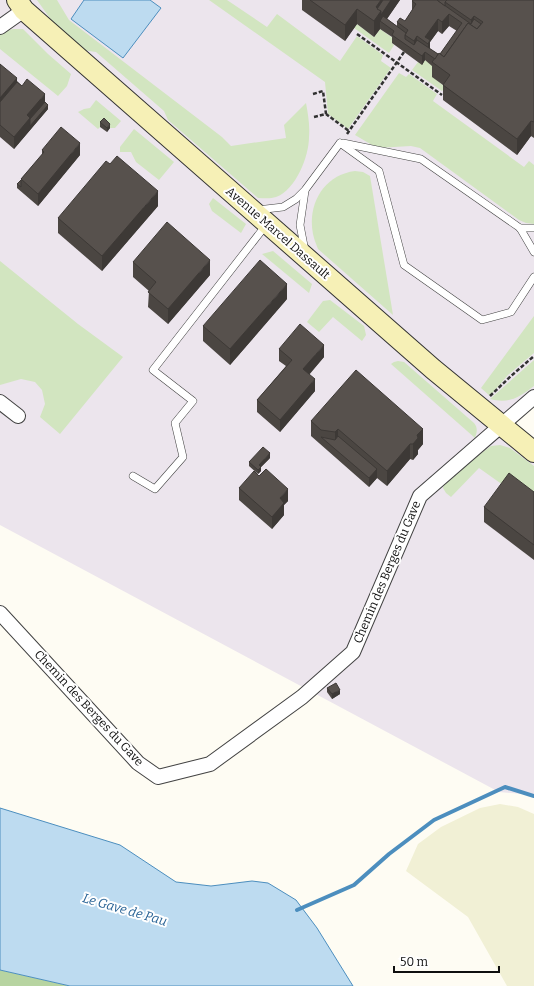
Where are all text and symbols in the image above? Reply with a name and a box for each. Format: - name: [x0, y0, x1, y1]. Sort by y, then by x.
- street label: Avenue Marcel Dassault: [223, 184, 333, 282]
- street label: Chemin des Berges du Gave: [351, 499, 423, 645]
- street label: Chemin des Berges du Gave: [32, 647, 146, 769]
- water label: Le Gave de Pau: [81, 890, 169, 929]
- scale bar: [394, 948, 499, 974]
- text: 50 m: [400, 955, 429, 969]

